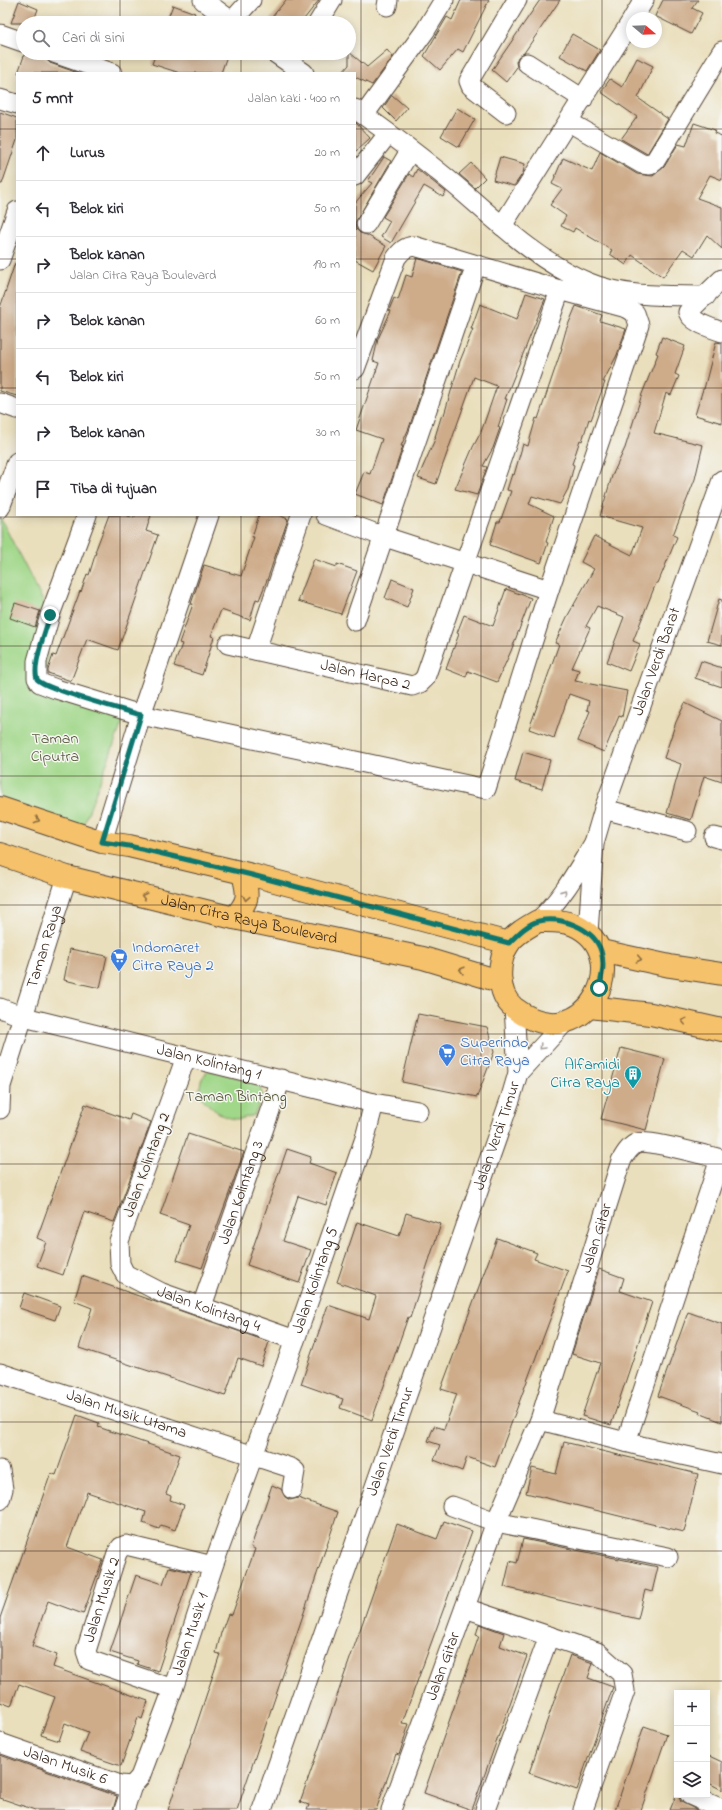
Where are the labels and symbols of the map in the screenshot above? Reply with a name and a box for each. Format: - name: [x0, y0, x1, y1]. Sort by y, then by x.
- north arrow: [626, 12, 662, 48]
- street label: Jalan Verdi Barat: [626, 603, 688, 719]
- route end: [41, 606, 59, 624]
- street label: Jalan Harpa 2: [318, 653, 413, 697]
- park label: Taman Ciputra: [31, 727, 79, 769]
- one-way arrow: [33, 815, 40, 824]
- street label: Jalan Citra Raya Boulevard: [158, 888, 340, 952]
- one-way arrow: [559, 889, 567, 896]
- one-way arrow: [141, 893, 148, 901]
- one-way arrow: [242, 894, 251, 901]
- street label: Taman Raya: [21, 902, 69, 991]
- place label: Indomaret Citra Raya 2: [132, 936, 214, 978]
- supermarket icon: Indomaret Citra Raya 2: [109, 947, 129, 972]
- one-way arrow: [636, 955, 642, 963]
- one-way arrow: [459, 966, 466, 975]
- route start: [590, 979, 608, 997]
- one-way arrow: [681, 1018, 687, 1026]
- place label: Superindo Citra Raya: [460, 1031, 530, 1073]
- street label: Jalan Kolintang 1: [154, 1038, 264, 1087]
- supermarket icon: Superindo Citra Raya: [437, 1042, 457, 1067]
- one-way arrow: [539, 1042, 547, 1050]
- place label: Alfamidi Citra Raya: [550, 1053, 620, 1095]
- building icon: Alfamidi Citra Raya: [623, 1064, 643, 1089]
- street label: Jalan Verdi Timur: [467, 1079, 527, 1194]
- park label: Taman Bintang: [185, 1085, 287, 1109]
- street label: Jalan Kolintang 2: [117, 1109, 177, 1221]
- street label: Jalan Kolintang 3: [212, 1137, 271, 1248]
- street label: Jalan Gitar: [575, 1201, 619, 1276]
- street label: Jalan Kolintang 5: [286, 1224, 345, 1337]
- street label: Jalan Kolintang 4: [152, 1280, 264, 1339]
- street label: Jalan Musik Utama: [63, 1383, 190, 1445]
- street label: Jalan Verdi Timur: [360, 1384, 421, 1500]
- street label: Jalan Musik 2: [77, 1554, 127, 1646]
- street label: Jalan Musik 1: [166, 1590, 216, 1679]
- street label: Jalan Gitar: [420, 1628, 467, 1704]
- street label: Jalan Musik 6: [20, 1740, 110, 1792]

